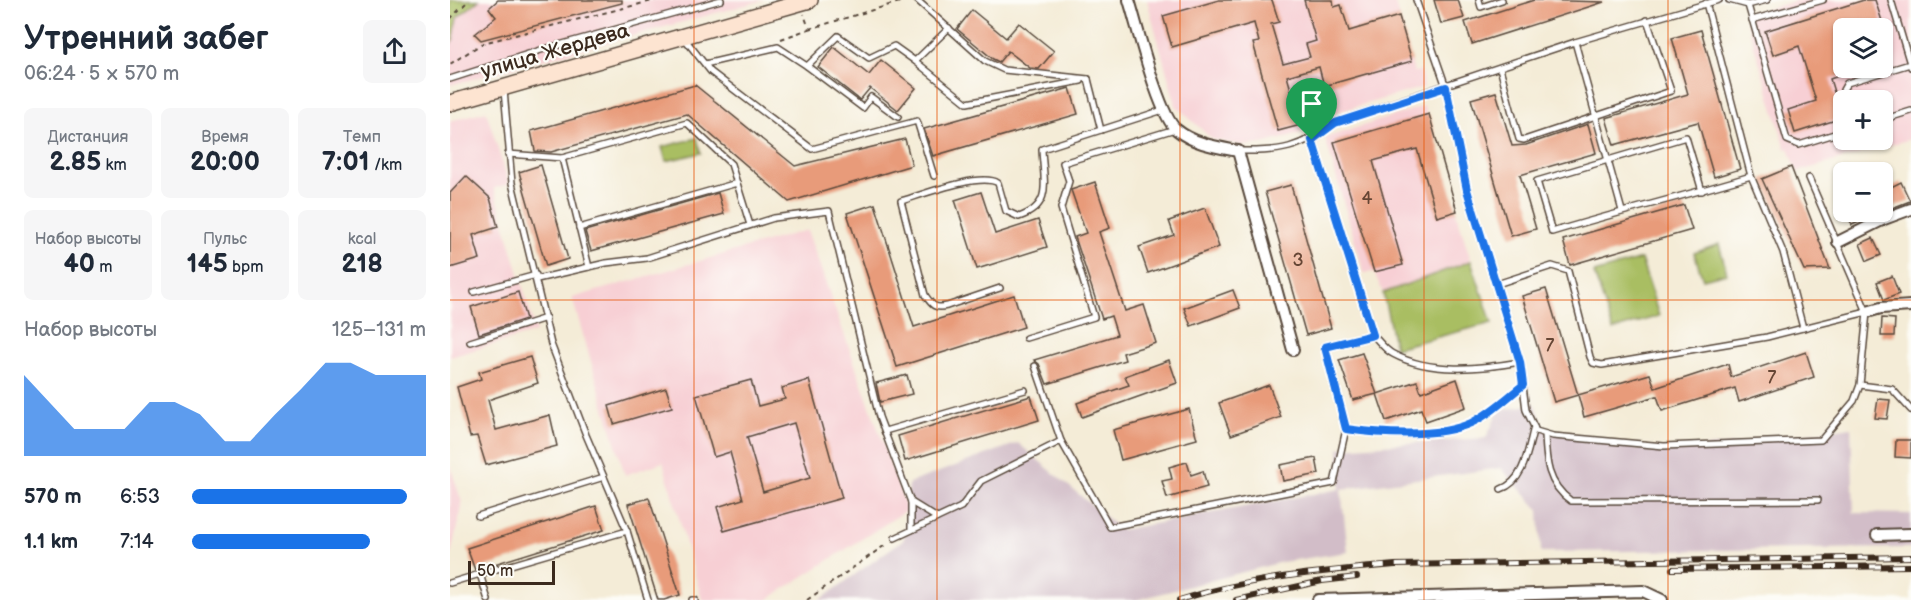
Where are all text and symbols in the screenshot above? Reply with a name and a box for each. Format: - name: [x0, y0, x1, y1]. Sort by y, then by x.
- street label: улица Жердева: [478, 18, 633, 84]
- map controls: [1833, 18, 1893, 222]
- button: layers: [1833, 18, 1893, 78]
- text: Утренний забег: [24, 19, 269, 59]
- button: share: [363, 20, 426, 83]
- text: 06:24 · 5 × 570 m: [24, 62, 179, 86]
- pin: [1286, 78, 1337, 140]
- icon: arrive: [1295, 87, 1328, 120]
- button: +: [1833, 90, 1893, 150]
- text: Дистанция: [48, 128, 128, 147]
- text: Время: [201, 128, 249, 147]
- text: Темп: [343, 128, 381, 147]
- text: 2.85: [49, 147, 101, 178]
- text: 20:00: [190, 147, 260, 178]
- text: 7:01: [322, 147, 370, 178]
- text: km: [101, 156, 127, 175]
- text: /km: [370, 156, 402, 175]
- button: −: [1833, 162, 1893, 222]
- house number: 4: [1362, 188, 1373, 209]
- text: Набор высоты: [35, 230, 141, 249]
- text: Пульс: [203, 230, 247, 249]
- text: kcal: [348, 230, 376, 249]
- text: 40: [63, 249, 95, 280]
- text: 145: [186, 249, 228, 280]
- text: 218: [341, 249, 383, 280]
- house number: 3: [1292, 250, 1304, 271]
- text: m: [95, 258, 113, 277]
- text: bpm: [228, 258, 264, 277]
- text: Набор высоты: [24, 318, 157, 342]
- text: 125–131 m: [332, 318, 426, 342]
- house number: 7: [1546, 335, 1555, 356]
- house number: 7: [1768, 367, 1777, 388]
- text: 570 m: [24, 485, 82, 509]
- text: 6:53: [120, 485, 160, 509]
- text: 1.1 km: [24, 530, 78, 554]
- text: 7:14: [120, 530, 154, 554]
- scale bar: [468, 558, 555, 586]
- text: 50 m: [477, 562, 513, 581]

